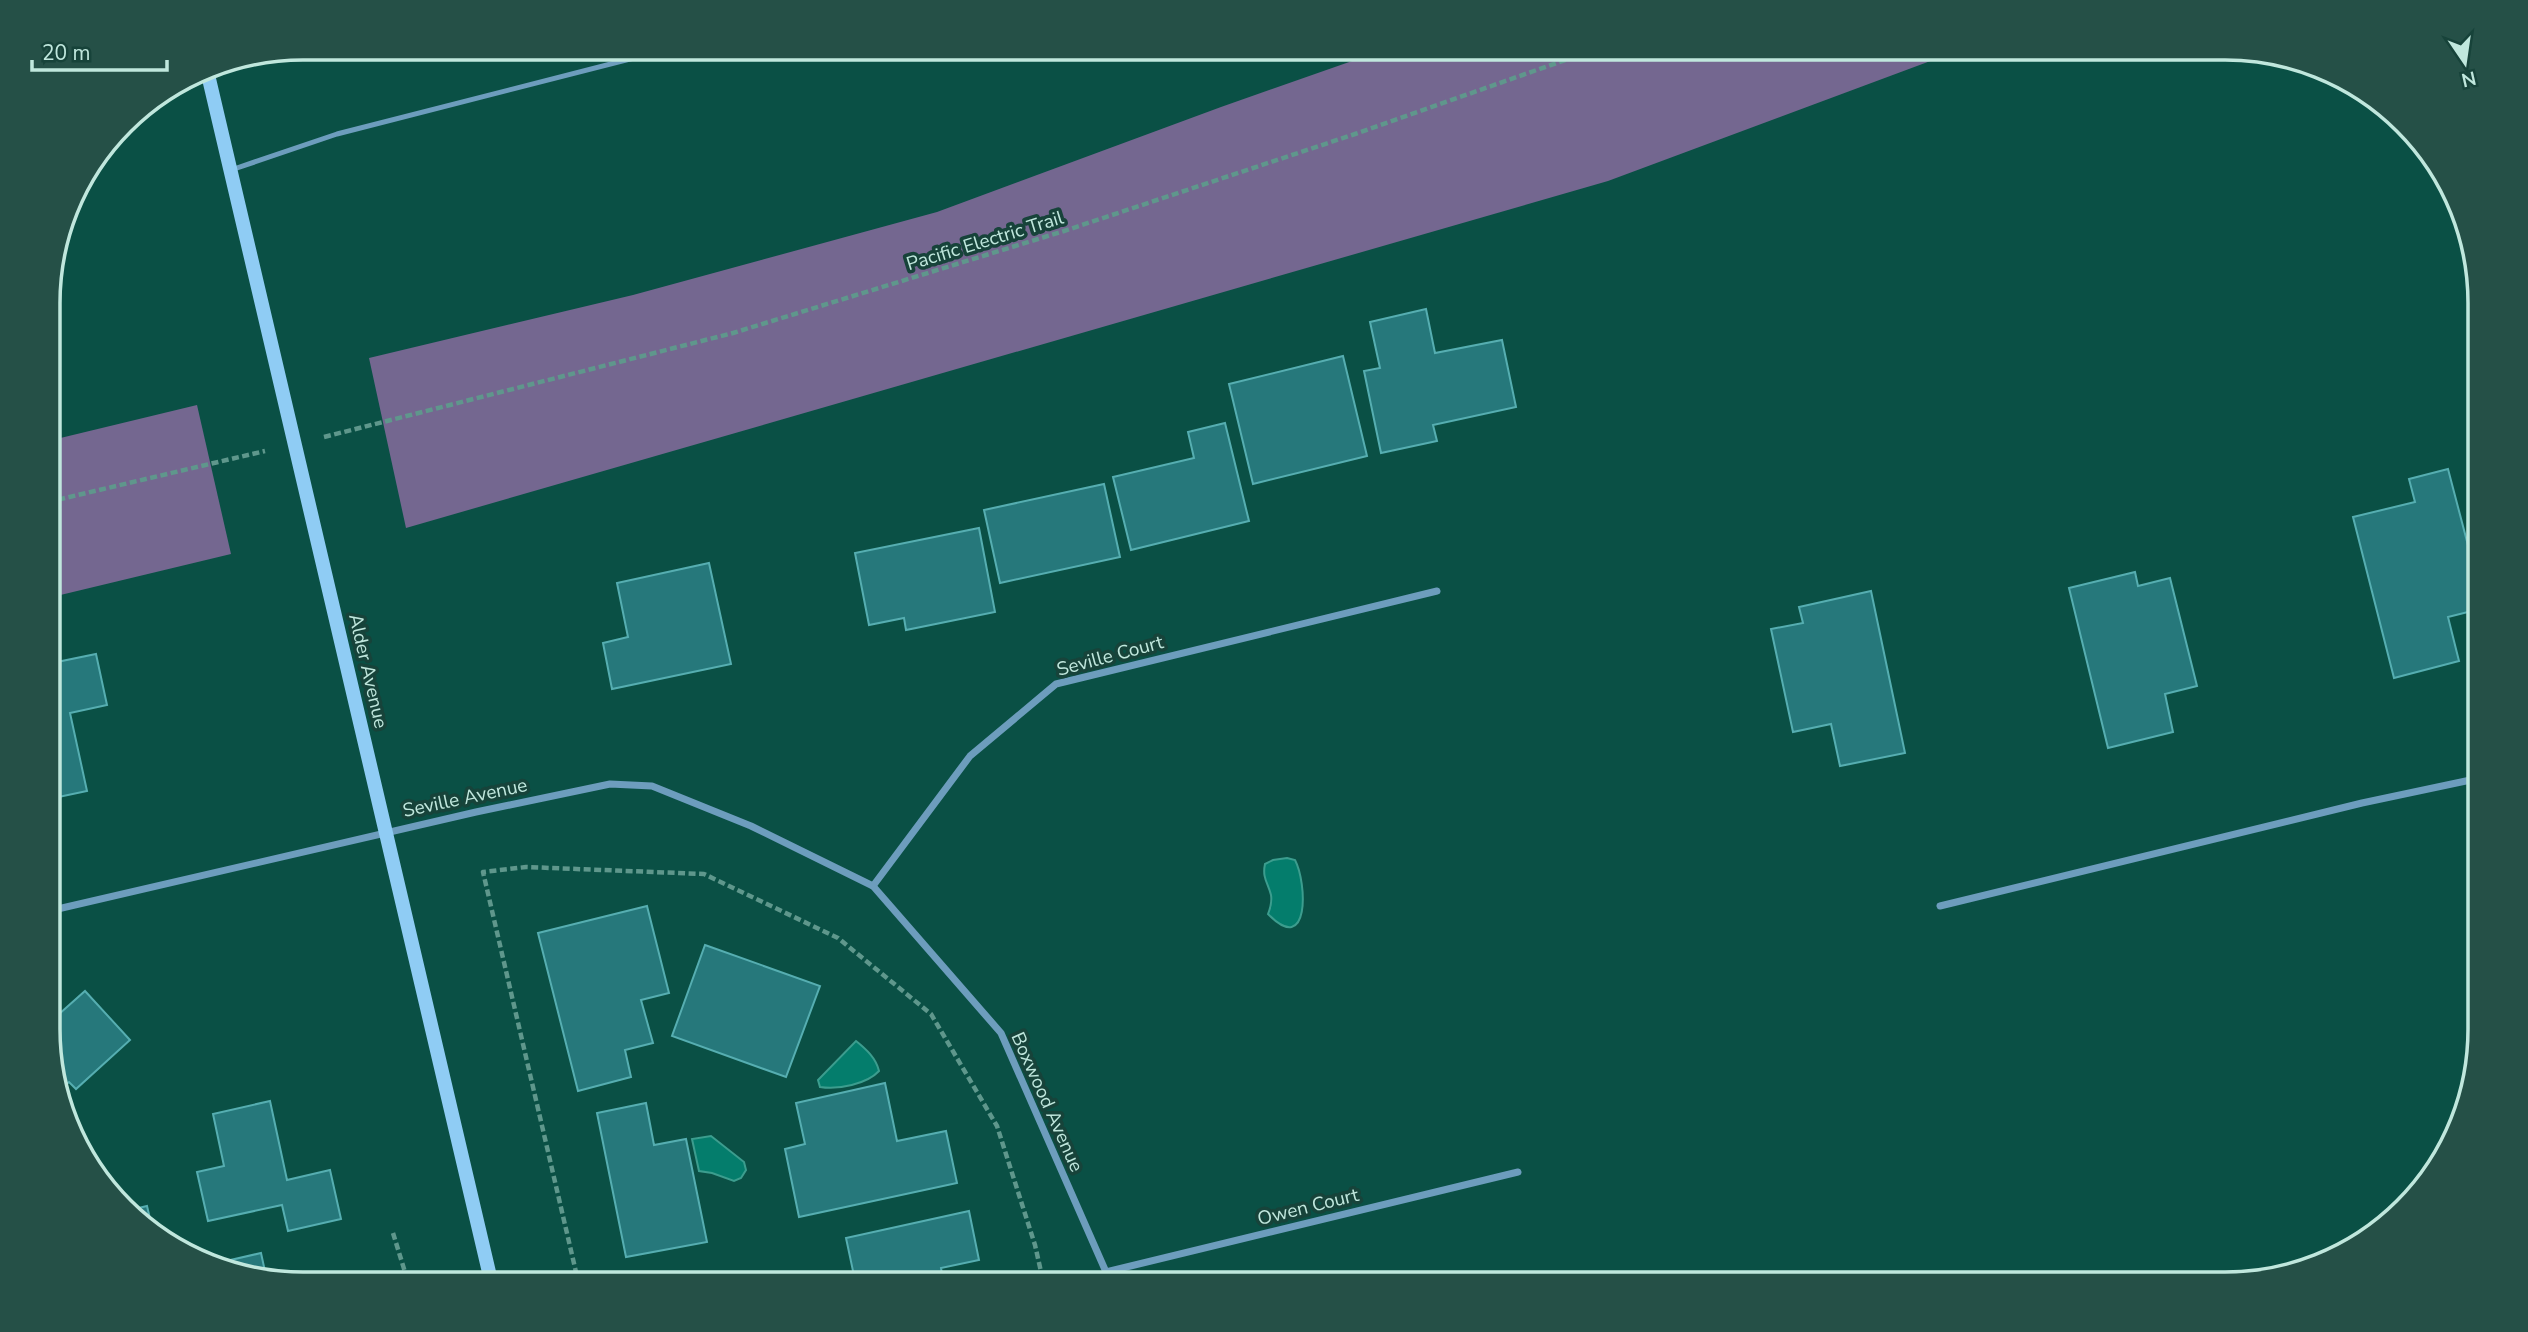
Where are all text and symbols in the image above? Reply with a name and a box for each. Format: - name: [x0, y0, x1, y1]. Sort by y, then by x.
- scale bar: [32, 28, 166, 72]
- north arrow: [2430, 28, 2500, 98]
- text: 20 m: [42, 39, 91, 67]
- text: N: [2459, 64, 2478, 93]
- street label: Pacific Electric Trail: [903, 205, 1067, 277]
- street label: Alder Avenue: [342, 611, 394, 731]
- street label: Seville Court: [1054, 629, 1166, 683]
- street label: Seville Avenue: [400, 772, 530, 824]
- street label: Boxwood Avenue: [1005, 1028, 1089, 1176]
- street label: Owen Court: [1255, 1182, 1362, 1232]

